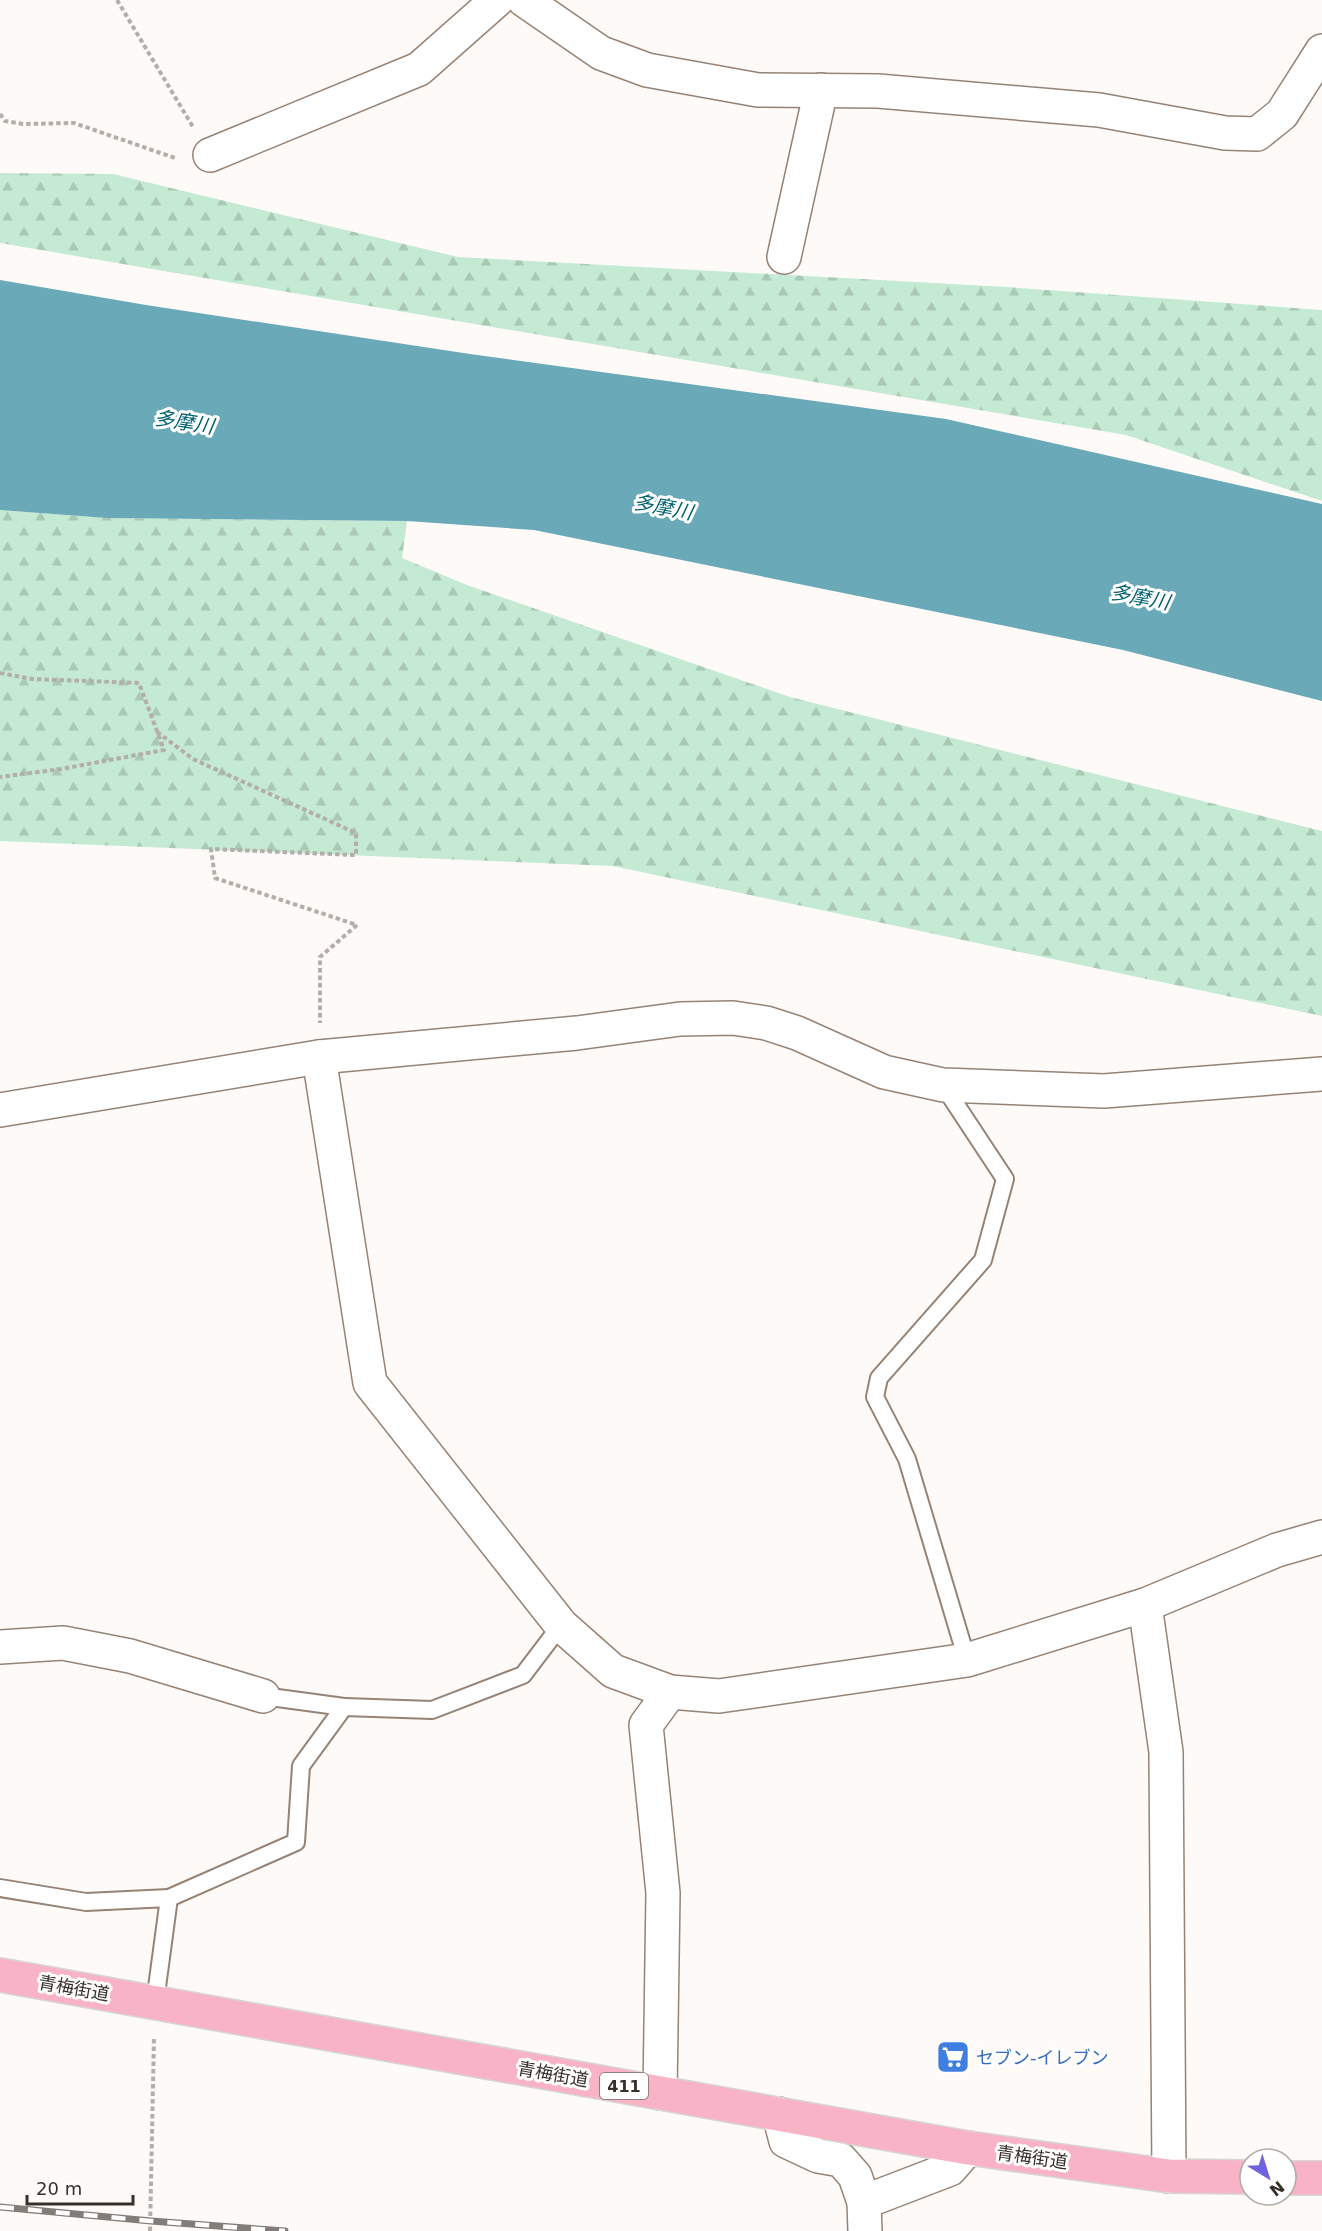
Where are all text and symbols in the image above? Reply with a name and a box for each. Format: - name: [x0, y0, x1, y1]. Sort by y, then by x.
- water label: 多摩川: [152, 405, 217, 439]
- water label: 多摩川: [631, 489, 697, 525]
- water label: 多摩川: [1108, 579, 1174, 615]
- street label: 青梅街道: [37, 1971, 111, 2005]
- supermarket icon: セブン-イレブン: [935, 2039, 971, 2075]
- place label: セブン-イレブン: [976, 2047, 1109, 2068]
- street label: 青梅街道: [516, 2057, 590, 2091]
- road number: 411: [600, 2073, 648, 2099]
- street label: 青梅街道: [995, 2142, 1069, 2172]
- north arrow: [1238, 2147, 1298, 2207]
- scale bar: [27, 2168, 134, 2206]
- text: N: [1266, 2177, 1288, 2200]
- text: 20 m: [36, 2178, 82, 2199]

